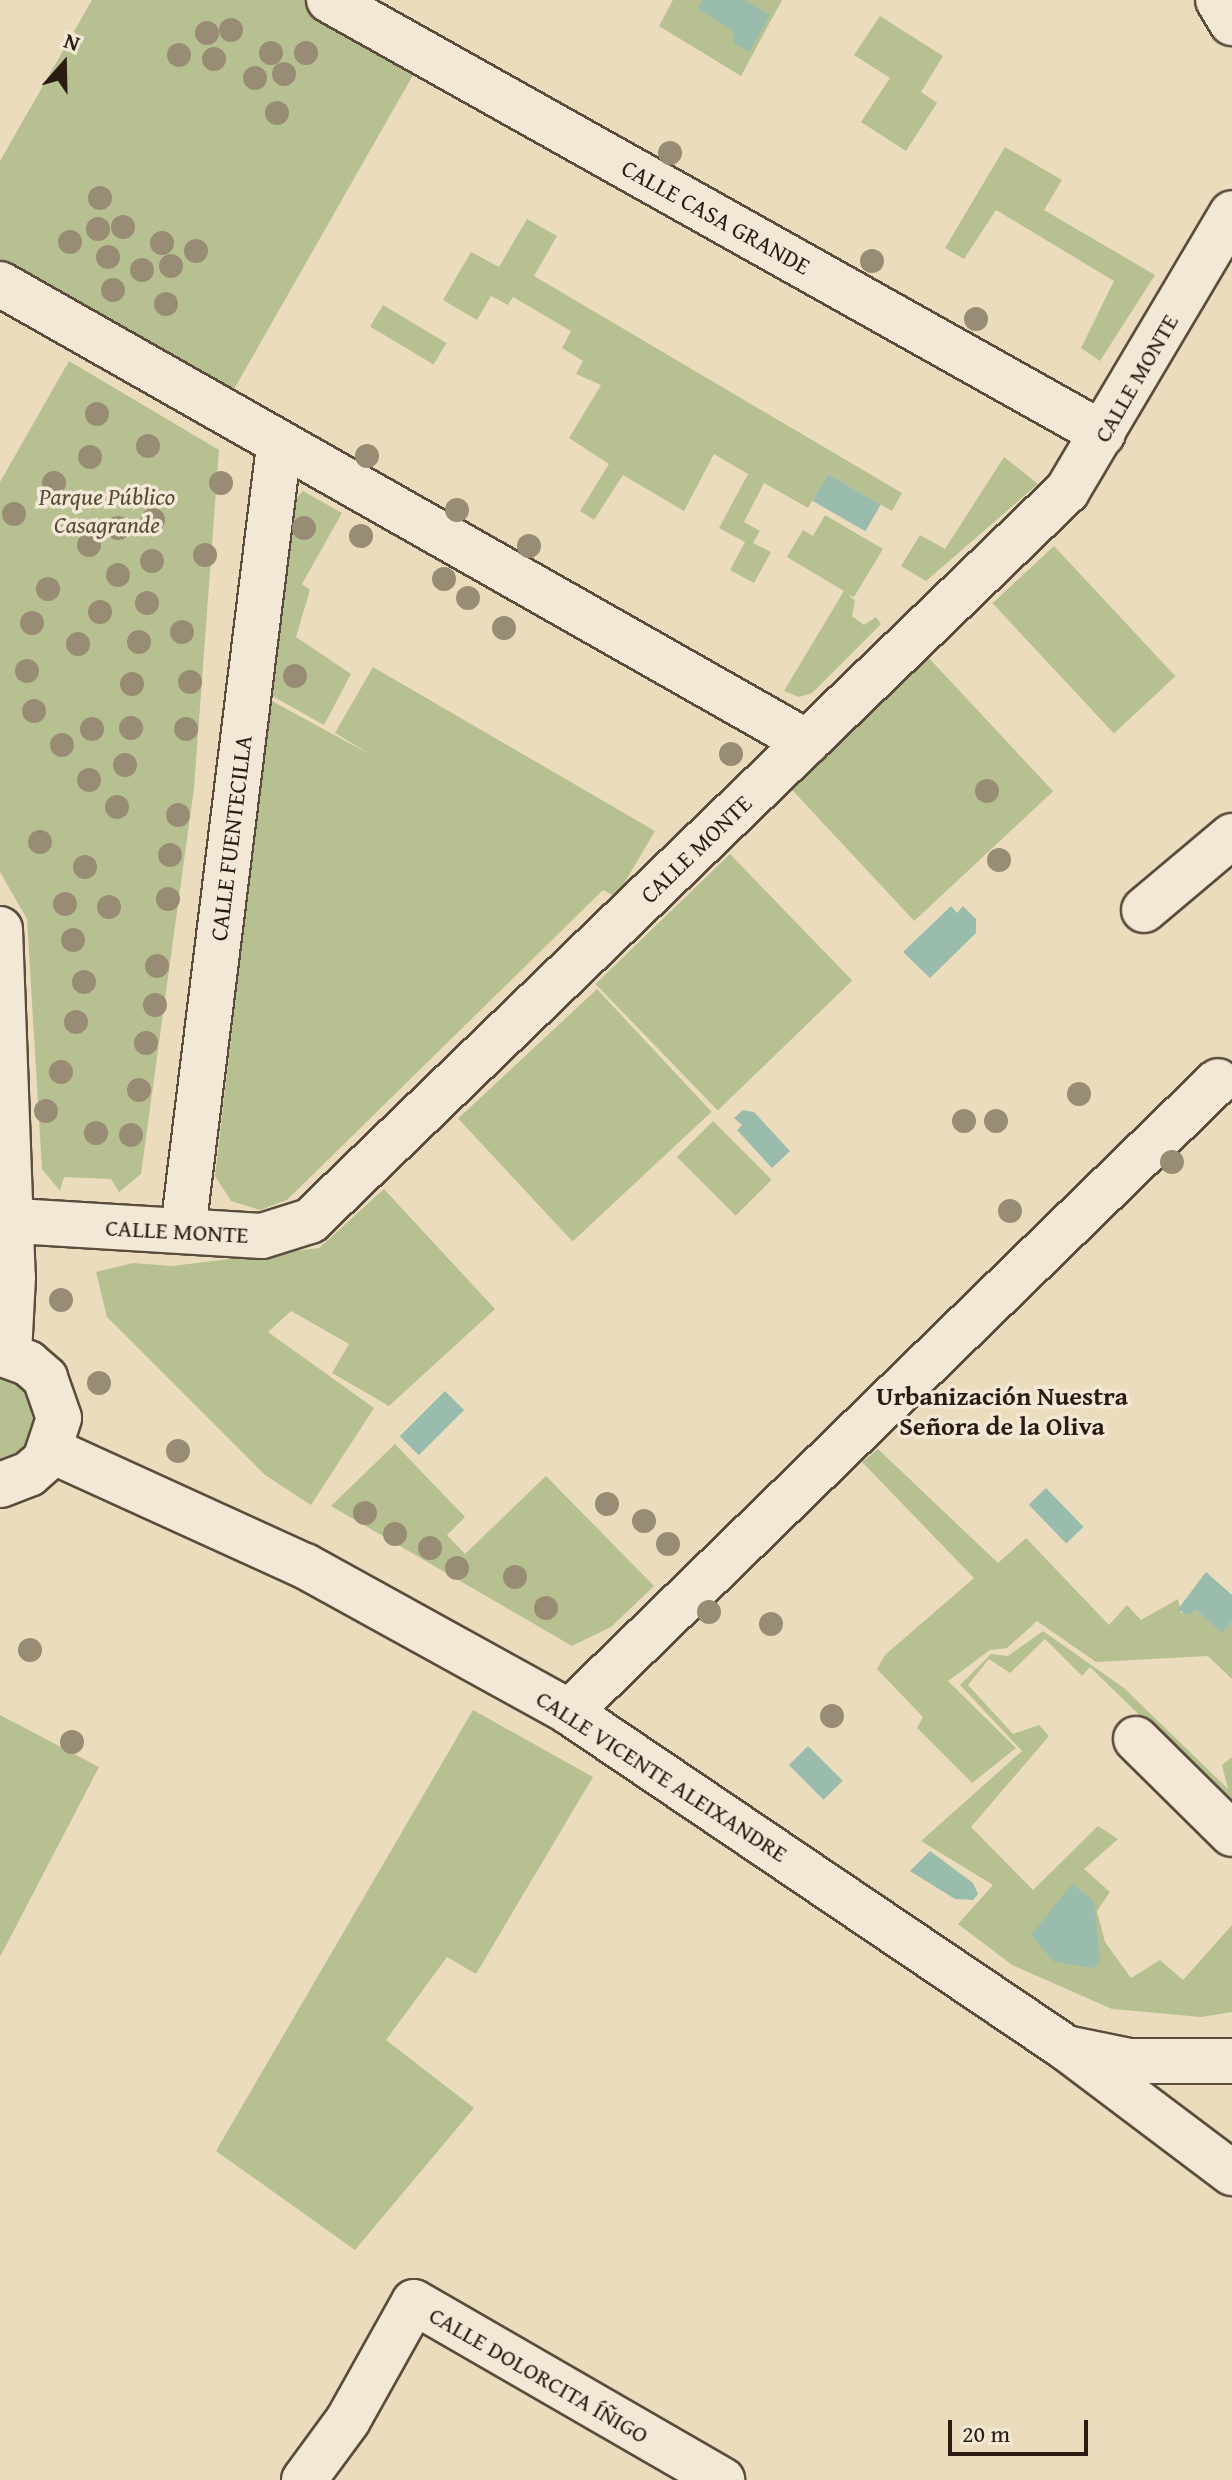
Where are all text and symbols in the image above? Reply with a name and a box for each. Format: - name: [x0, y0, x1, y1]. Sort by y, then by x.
- north arrow: [24, 24, 104, 104]
- text: N: [60, 24, 85, 59]
- street label: CALLE CASA GRANDE: [617, 153, 815, 281]
- street label: CALLE MONTE: [1088, 309, 1184, 447]
- park label: Parque Público Casagrande: [39, 483, 175, 539]
- street label: CALLE FUENTECILLA: [204, 733, 258, 943]
- street label: CALLE MONTE: [634, 789, 758, 909]
- street label: CALLE MONTE: [105, 1213, 249, 1249]
- district label: Urbanización Nuestra Señora de la Oliva: [876, 1380, 1128, 1442]
- street label: CALLE VICENTE ALEIXANDRE: [531, 1684, 793, 1868]
- street label: CALLE DOLORCITA ÍÑIGO: [424, 2300, 654, 2450]
- scale bar: [952, 2404, 1092, 2454]
- text: 20 m: [962, 2416, 1010, 2451]

